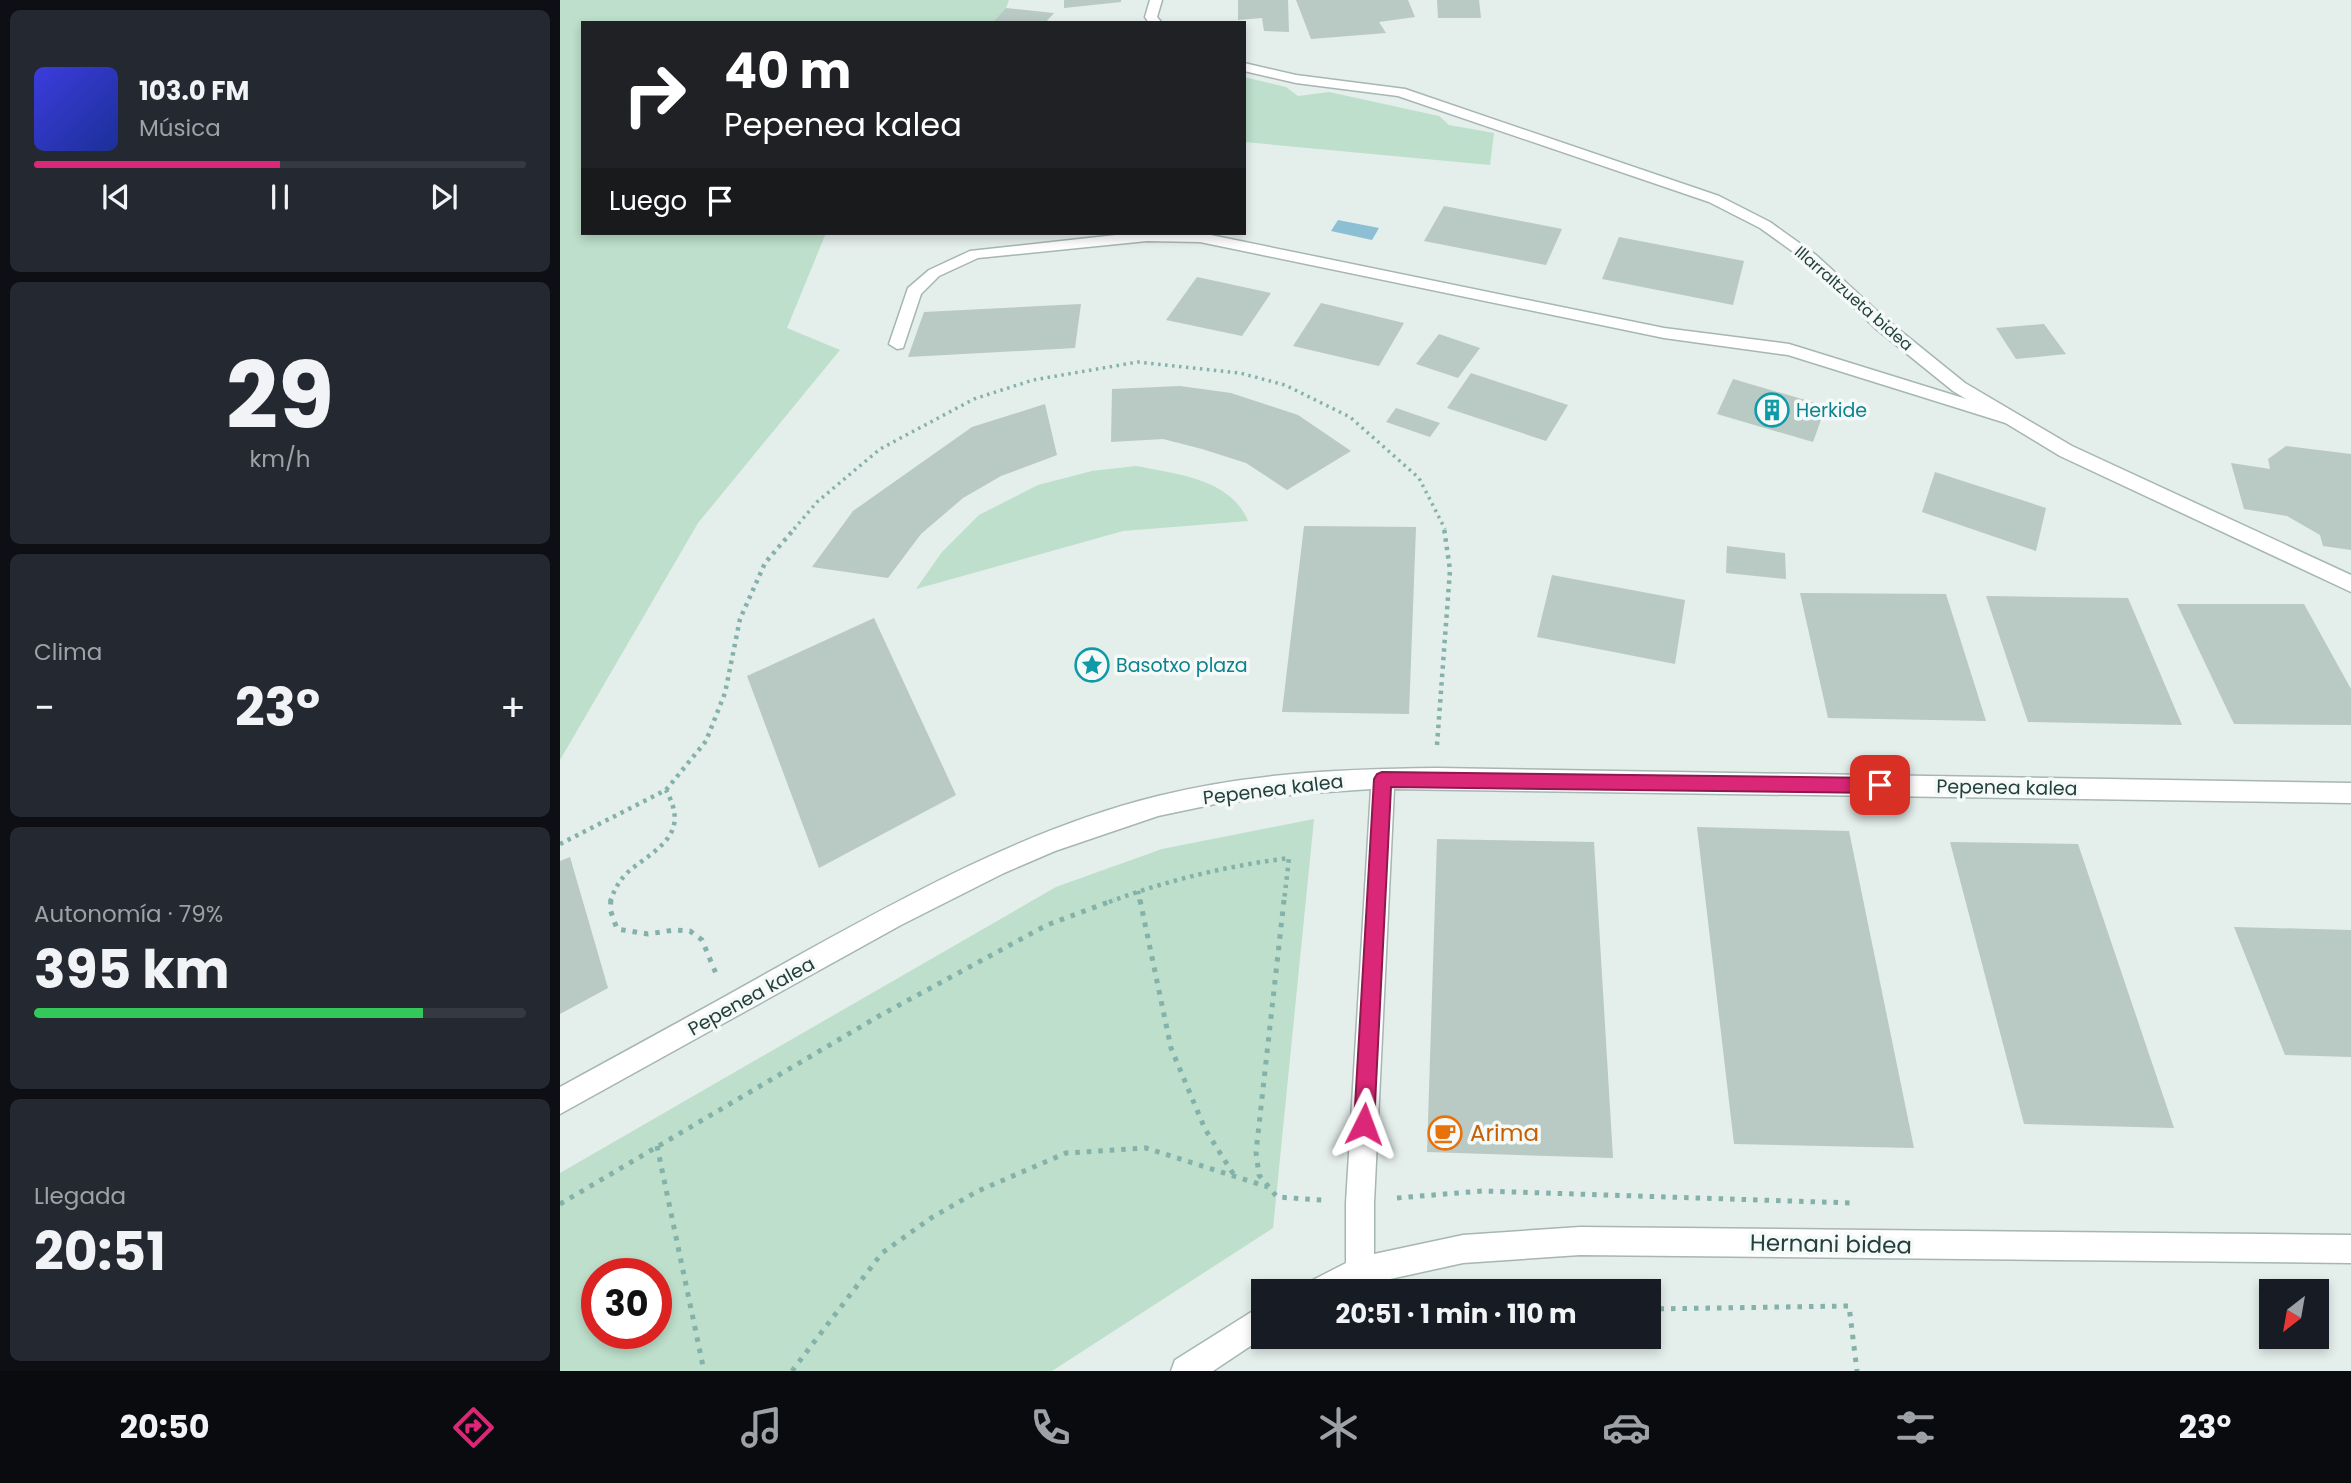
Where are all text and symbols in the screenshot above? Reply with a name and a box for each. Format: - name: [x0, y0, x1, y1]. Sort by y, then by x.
- text: 40 m: [724, 37, 851, 105]
- icon: right: [609, 49, 700, 140]
- text: 103.0 FM: [139, 73, 249, 109]
- text: Pepenea kalea: [724, 102, 962, 147]
- text: Música: [139, 112, 221, 144]
- icon: previous: [97, 178, 135, 216]
- icon: pause: [261, 178, 299, 216]
- icon: next: [425, 178, 463, 216]
- icon: arrive: [701, 182, 739, 220]
- text: Luego: [609, 183, 687, 219]
- street label: Illarraltzueta bidea: [1790, 241, 1918, 356]
- text: 29: [226, 332, 334, 460]
- building icon: Herkide: [1753, 391, 1791, 429]
- place label: Herkide: [1796, 397, 1867, 424]
- text: km/h: [249, 443, 311, 475]
- text: Clima: [34, 636, 102, 668]
- place icon: Basotxo plaza: [1073, 646, 1111, 684]
- place label: Basotxo plaza: [1116, 652, 1248, 679]
- text: 23°: [235, 671, 320, 744]
- text: −: [34, 681, 55, 734]
- text: +: [500, 681, 526, 734]
- pin: [1850, 755, 1910, 815]
- icon: arrive: [1861, 766, 1899, 804]
- street label: Pepenea kalea: [1201, 767, 1345, 811]
- street label: Pepenea kalea: [1936, 773, 2078, 802]
- text: Autonomía · 79%: [34, 898, 223, 930]
- text: 395 km: [34, 933, 229, 1006]
- street label: Pepenea kalea: [683, 950, 820, 1042]
- position arrow: [1327, 1087, 1401, 1161]
- cafe icon: Arima: [1426, 1114, 1464, 1152]
- place label: Arima: [1470, 1117, 1539, 1149]
- text: Llegada: [34, 1180, 126, 1212]
- text: 20:51: [34, 1215, 166, 1288]
- street label: Hernani bidea: [1750, 1227, 1912, 1261]
- speed limit sign: 30: [581, 1258, 672, 1349]
- north arrow: [2259, 1279, 2329, 1349]
- map controls: [2259, 1279, 2329, 1349]
- text: 20:51 · 1 min · 110 m: [1335, 1296, 1577, 1332]
- icon: directions: [449, 1403, 498, 1452]
- icon: music: [737, 1403, 786, 1452]
- icon: phone: [1026, 1403, 1075, 1452]
- icon: climate: [1314, 1403, 1363, 1452]
- icon: car: [1602, 1403, 1651, 1452]
- icon: filters: [1891, 1403, 1940, 1452]
- text: 20:50: [120, 1404, 210, 1449]
- text: 23°: [2179, 1404, 2231, 1449]

